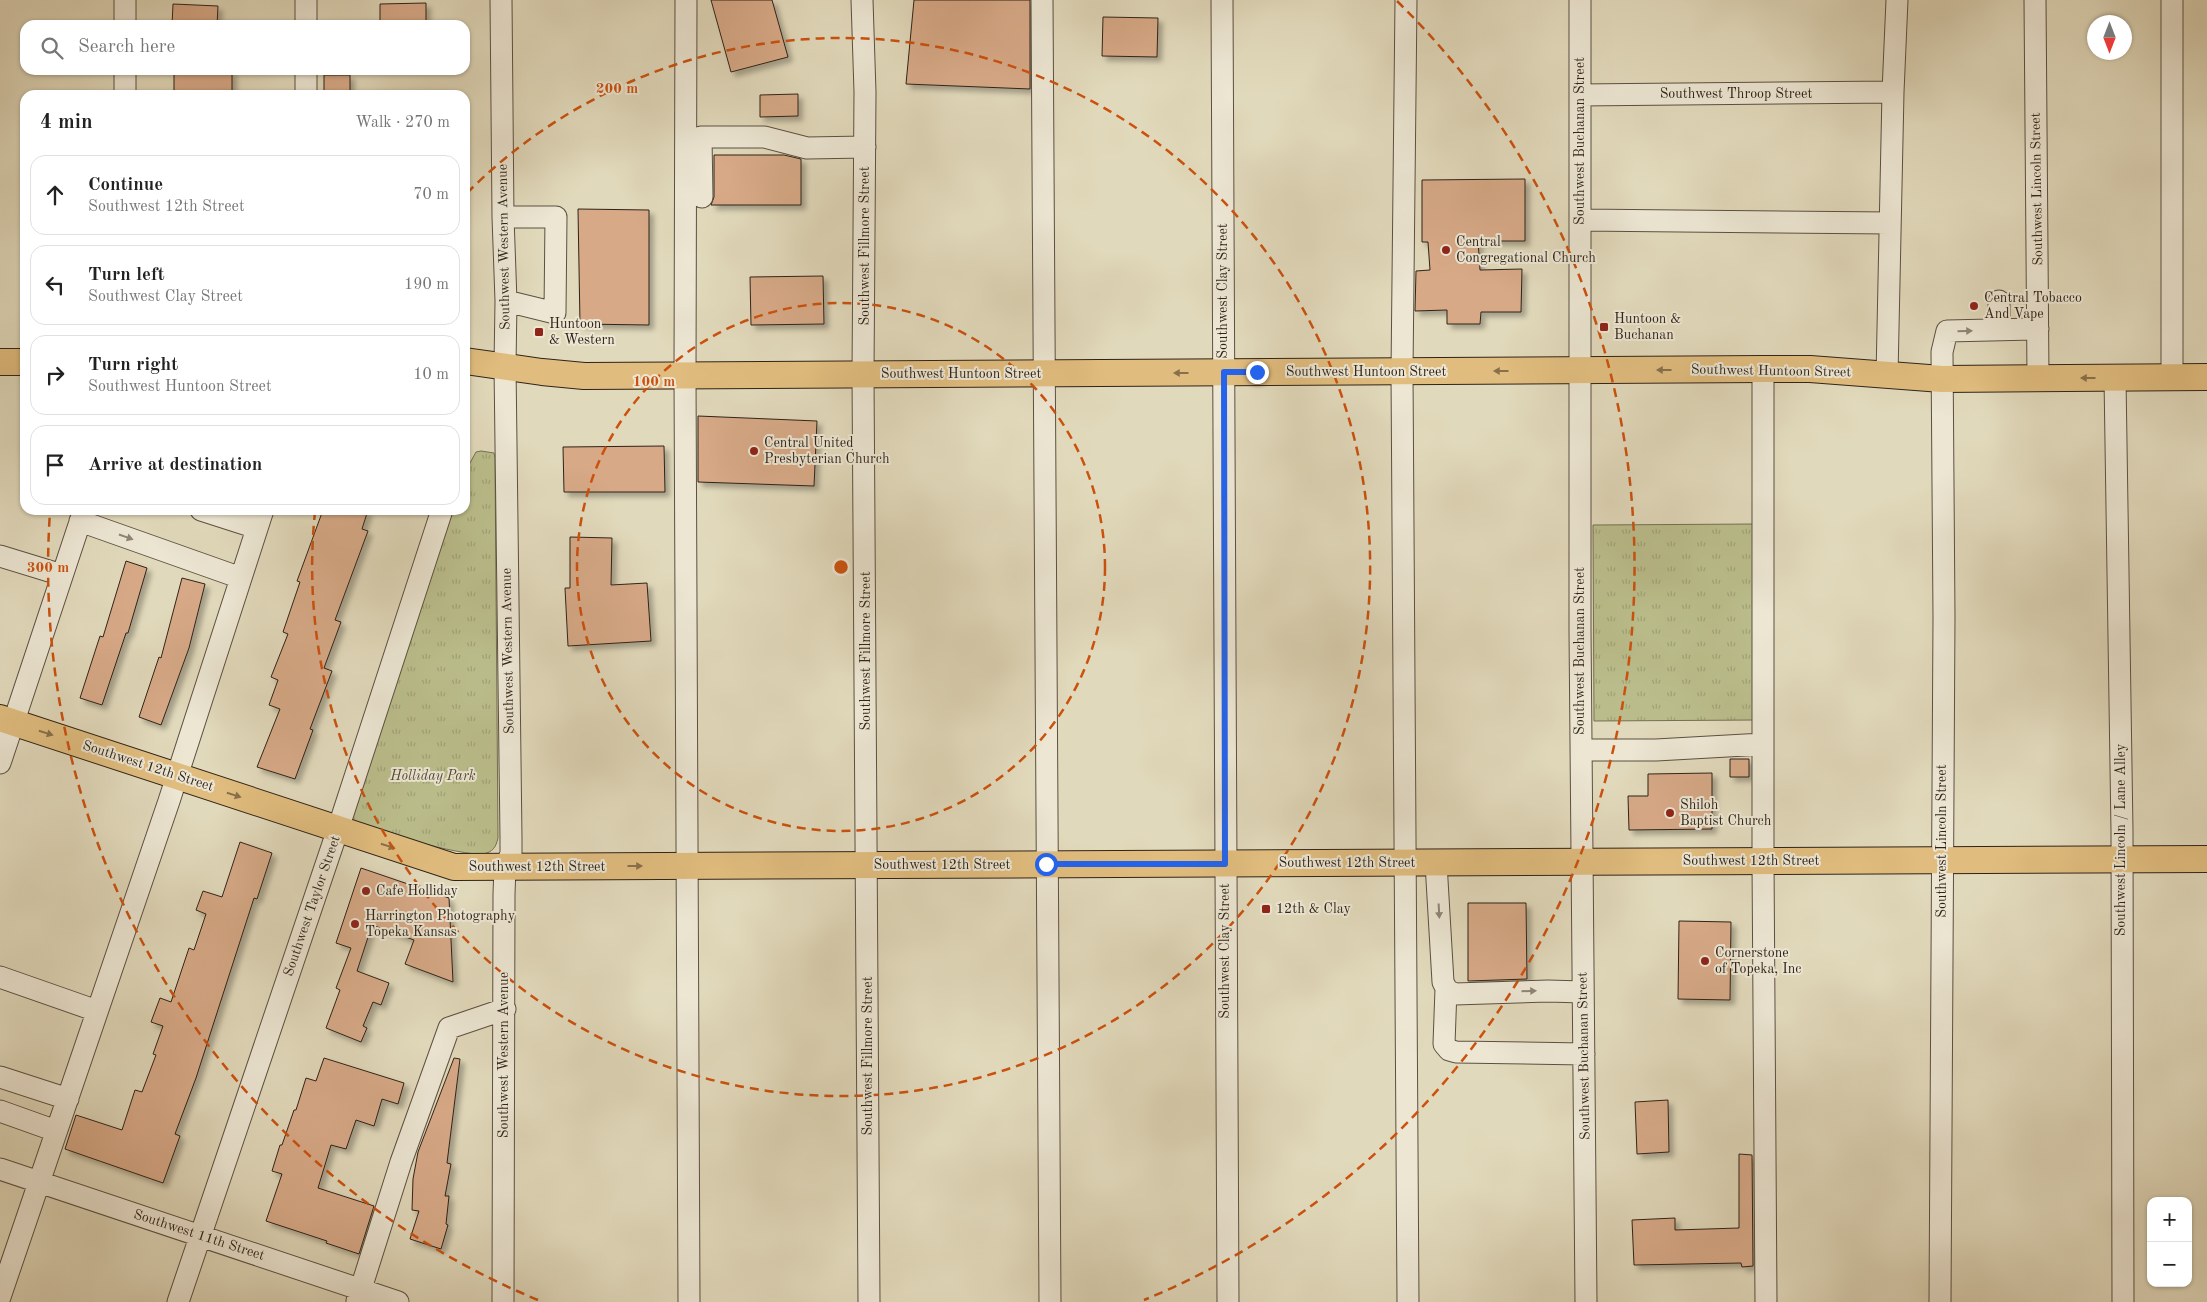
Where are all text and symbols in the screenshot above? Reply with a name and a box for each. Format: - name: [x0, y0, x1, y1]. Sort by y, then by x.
- north arrow: [2087, 15, 2132, 60]
- search box: [20, 20, 470, 75]
- icon: search: [38, 34, 66, 62]
- text: Search here: [78, 38, 175, 57]
- street label: Southwest Buchanan Street: [1573, 57, 1587, 225]
- text: 200 m: [596, 82, 638, 97]
- street label: Southwest Throop Street: [1660, 87, 1812, 101]
- text: 4 min: [40, 112, 93, 133]
- street label: Southwest Lincoln Street: [2029, 112, 2045, 266]
- text: Walk · 270 m: [355, 115, 450, 131]
- street label: Southwest Western Avenue: [496, 164, 512, 330]
- street label: Southwest Fillmore Street: [858, 166, 872, 326]
- text: Continue: [88, 176, 163, 195]
- icon: ahead: [41, 181, 69, 209]
- text: 70 m: [413, 187, 449, 203]
- text: Southwest 12th Street: [88, 199, 244, 215]
- street label: Southwest Clay Street: [1216, 223, 1230, 359]
- place label: Central Congregational Church: [1456, 235, 1596, 265]
- marker: Central Congregational Church: [1440, 244, 1452, 256]
- text: Turn left: [88, 266, 165, 285]
- icon: left: [41, 271, 69, 299]
- text: 190 m: [404, 277, 449, 293]
- text: Southwest Clay Street: [88, 289, 243, 305]
- place label: Central Tobacco And Vape: [1984, 291, 2082, 321]
- marker: Central Tobacco And Vape: [1968, 300, 1980, 312]
- place label: Huntoon & Buchanan: [1614, 312, 1681, 342]
- place label: Huntoon & Western: [549, 317, 615, 347]
- marker: Huntoon & Buchanan: [1598, 321, 1610, 333]
- marker: Huntoon & Western: [533, 326, 545, 338]
- one-way arrow: [1957, 326, 1973, 334]
- text: Turn right: [88, 356, 178, 375]
- icon: right: [41, 361, 69, 389]
- route end: [1246, 361, 1269, 384]
- street label: Southwest Huntoon Street: [1691, 363, 1851, 379]
- street label: Southwest Huntoon Street: [1286, 365, 1446, 379]
- one-way arrow: [1655, 366, 1671, 374]
- text: 10 m: [413, 367, 449, 383]
- street label: Southwest Huntoon Street: [881, 367, 1041, 381]
- one-way arrow: [1493, 367, 1509, 375]
- one-way arrow: [1173, 369, 1189, 377]
- one-way arrow: [2080, 374, 2096, 382]
- text: 100 m: [633, 375, 675, 390]
- text: Southwest Huntoon Street: [88, 379, 272, 395]
- place label: Central United Presbyterian Church: [764, 436, 890, 466]
- marker: Central United Presbyterian Church: [748, 445, 760, 457]
- icon: arrive: [41, 451, 69, 479]
- text: Arrive at destination: [88, 456, 262, 475]
- one-way arrow: [119, 533, 134, 541]
- centre of rings: [832, 558, 850, 576]
- text: 300 m: [27, 561, 69, 576]
- street label: Southwest Buchanan Street: [1573, 567, 1587, 735]
- street label: Southwest Western Avenue: [500, 568, 516, 734]
- street label: Southwest Fillmore Street: [859, 571, 873, 731]
- one-way arrow: [39, 730, 54, 737]
- street label: Southwest 12th Street: [81, 738, 215, 794]
- street label: Southwest Lincoln / Lane Alley: [2114, 743, 2128, 936]
- street label: Southwest Lincoln Street: [1935, 764, 1949, 918]
- park label: Holliday Park: [389, 769, 476, 784]
- one-way arrow: [227, 791, 242, 799]
- place label: Shiloh Baptist Church: [1680, 798, 1772, 828]
- marker: Shiloh Baptist Church: [1664, 807, 1676, 819]
- street label: Southwest Taylor Street: [281, 834, 343, 978]
- one-way arrow: [381, 843, 396, 850]
- route start: [1035, 853, 1058, 876]
- street label: Southwest 12th Street: [1683, 854, 1820, 868]
- street label: Southwest 12th Street: [1279, 856, 1416, 870]
- street label: Southwest 12th Street: [874, 858, 1011, 872]
- street label: Southwest 12th Street: [469, 860, 606, 874]
- one-way arrow: [627, 862, 643, 870]
- street label: Southwest Clay Street: [1218, 883, 1232, 1019]
- place label: Cafe Holliday: [376, 884, 459, 898]
- marker: Cafe Holliday: [360, 885, 372, 897]
- place label: 12th & Clay: [1276, 902, 1351, 916]
- marker: 12th & Clay: [1260, 903, 1272, 915]
- one-way arrow: [1435, 904, 1443, 920]
- place label: Harrington Photography Topeka Kansas: [365, 909, 516, 939]
- marker: Harrington Photography Topeka Kansas: [349, 918, 361, 930]
- place label: Cornerstone of Topeka, Inc: [1715, 946, 1801, 976]
- marker: Cornerstone of Topeka, Inc: [1699, 955, 1711, 967]
- street label: Southwest Western Avenue: [497, 972, 511, 1138]
- street label: Southwest Buchanan Street: [1576, 972, 1592, 1140]
- street label: Southwest Fillmore Street: [861, 976, 875, 1136]
- one-way arrow: [1521, 987, 1537, 995]
- map controls: [2147, 1197, 2192, 1287]
- button: +: [2147, 1197, 2192, 1242]
- street label: Southwest 11th Street: [132, 1207, 266, 1263]
- button: −: [2147, 1242, 2192, 1287]

